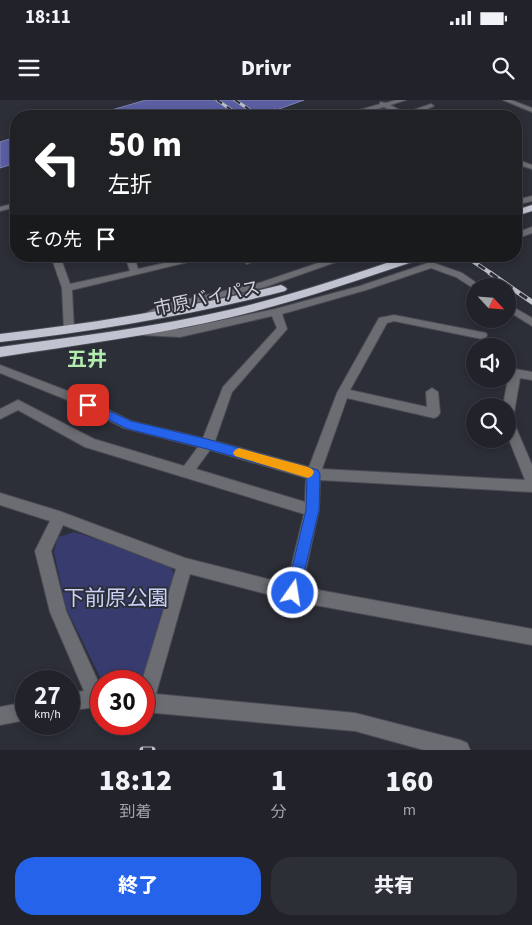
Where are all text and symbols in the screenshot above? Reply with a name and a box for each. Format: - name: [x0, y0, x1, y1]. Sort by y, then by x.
- text: 18:11: [25, 4, 71, 31]
- text: Drivr: [241, 52, 291, 84]
- icon: menu: [15, 54, 43, 82]
- icon: search: [489, 54, 517, 82]
- text: 50 m: [108, 120, 182, 170]
- icon: left: [25, 130, 90, 195]
- text: 左折: [108, 169, 152, 201]
- icon: arrive: [92, 225, 120, 253]
- text: その先: [25, 227, 82, 254]
- street label: 市原バイパス: [152, 275, 262, 322]
- north arrow: [466, 278, 516, 328]
- map controls: [466, 278, 516, 448]
- button: sound: [466, 338, 516, 388]
- district label: 五井: [67, 346, 107, 374]
- pin: [67, 384, 109, 426]
- icon: arrive: [74, 391, 102, 419]
- button: search: [466, 398, 516, 448]
- position arrow: [266, 566, 318, 618]
- park label: 下前原公園: [64, 583, 169, 613]
- speed limit sign: 30: [90, 670, 155, 735]
- text: 27: [34, 678, 61, 714]
- text: km/h: [34, 706, 61, 723]
- text: 18:12: [99, 759, 172, 802]
- text: 1: [271, 759, 287, 802]
- text: 160: [385, 760, 433, 803]
- text: m: [403, 799, 416, 821]
- text: 到着: [119, 801, 151, 823]
- text: 分: [271, 801, 287, 823]
- button: 終了: [15, 857, 261, 915]
- button: 共有: [271, 857, 517, 915]

